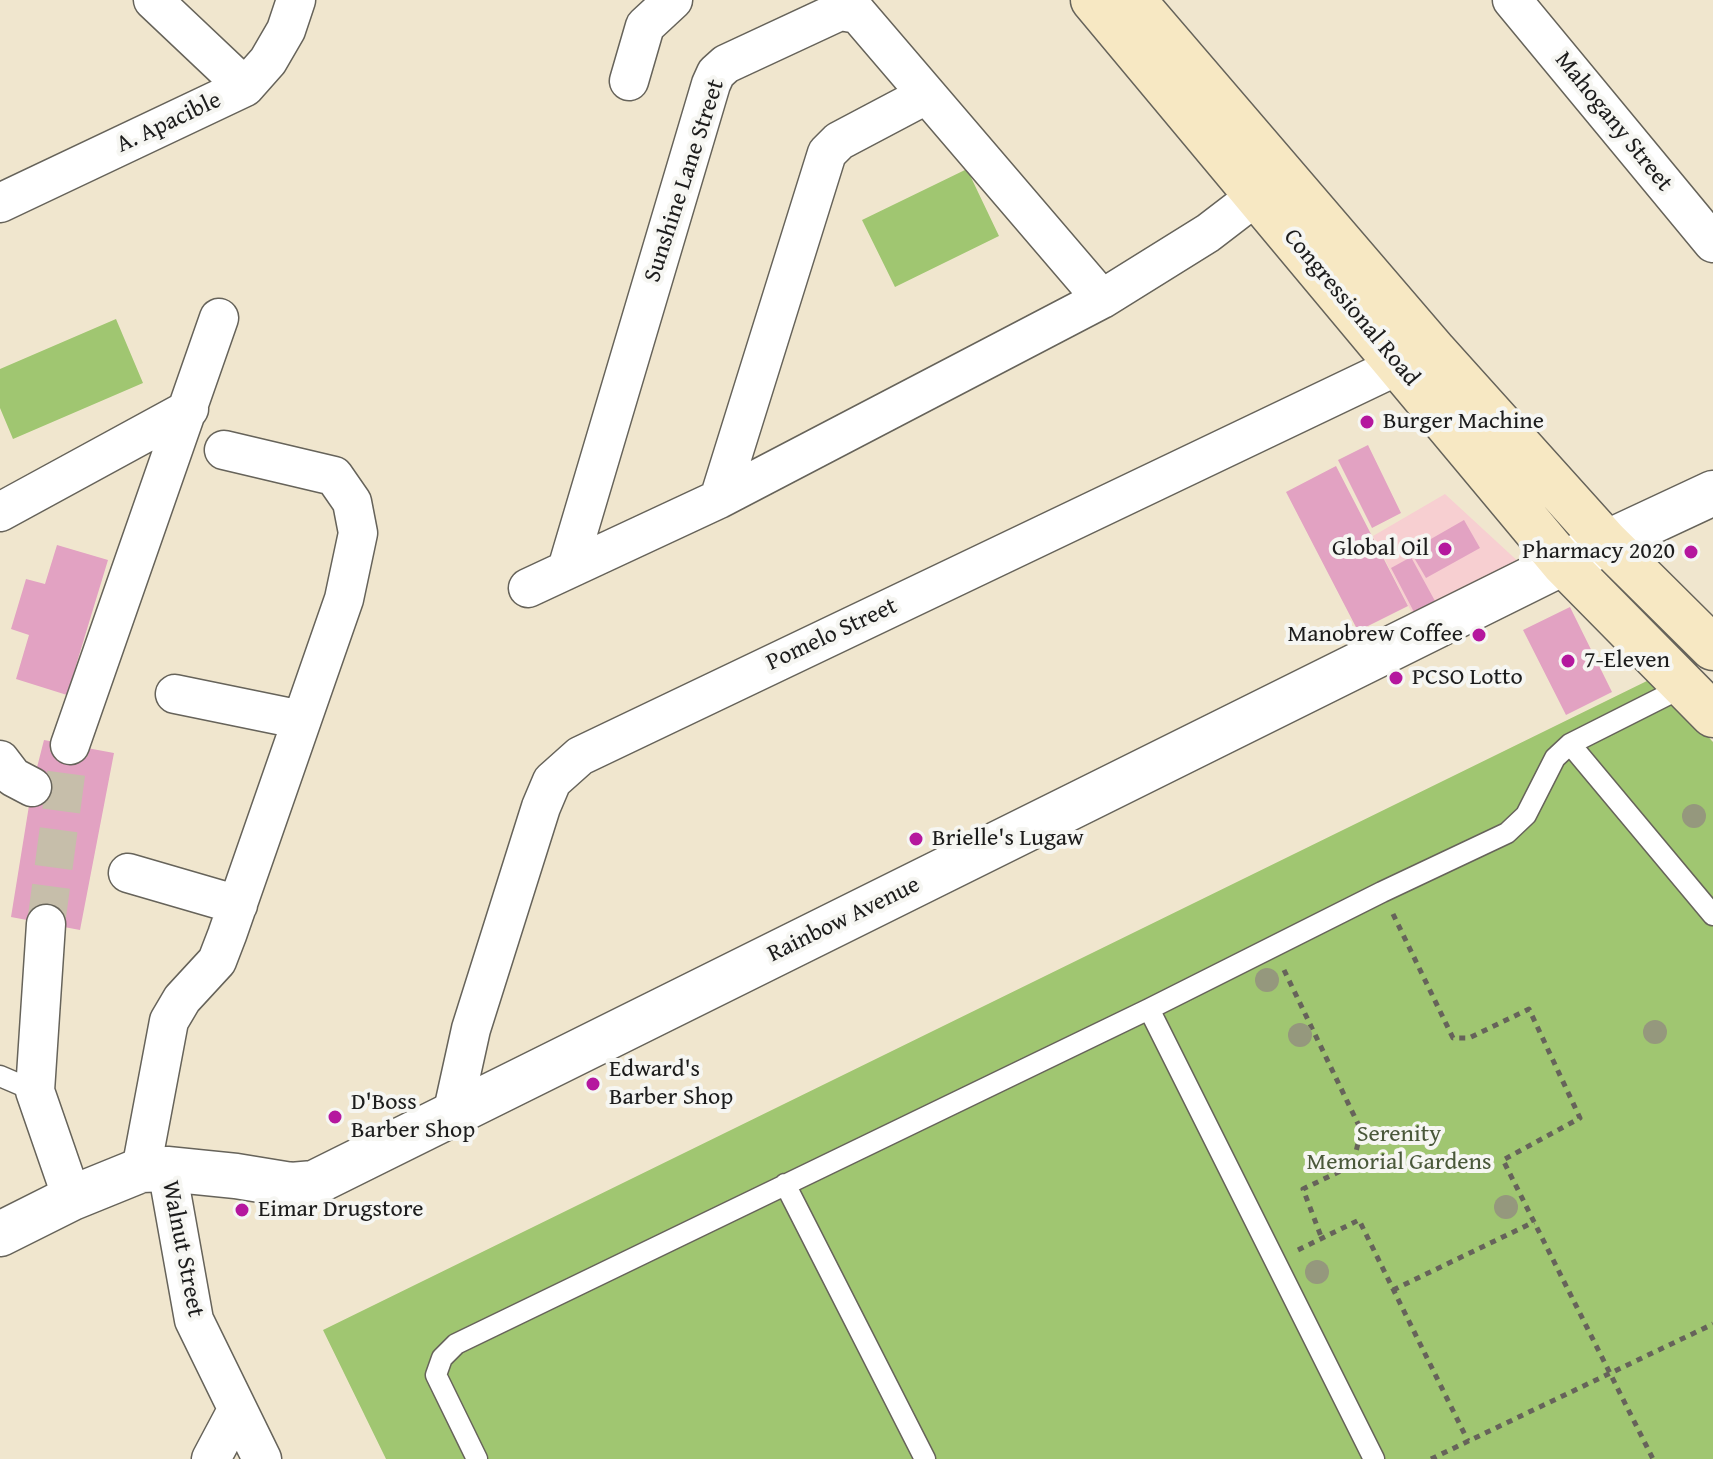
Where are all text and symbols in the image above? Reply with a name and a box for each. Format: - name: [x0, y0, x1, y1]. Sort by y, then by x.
- street label: Mahogany Street: [1548, 46, 1678, 198]
- street label: Sunshine Lane Street: [639, 76, 731, 286]
- street label: A. Apacible: [112, 86, 226, 160]
- street label: Congressional Road: [1277, 223, 1425, 393]
- place label: Burger Machine: [1383, 408, 1544, 436]
- marker: Burger Machine: [1358, 413, 1376, 431]
- place label: Global Oil: [1332, 535, 1429, 563]
- place label: Pharmacy 2020: [1522, 538, 1675, 566]
- marker: Global Oil: [1436, 540, 1454, 558]
- marker: Pharmacy 2020: [1682, 543, 1700, 561]
- street label: Pomelo Street: [762, 592, 902, 678]
- place label: Manobrew Coffee: [1288, 621, 1463, 649]
- marker: Manobrew Coffee: [1470, 626, 1488, 644]
- place label: 7-Eleven: [1584, 647, 1670, 675]
- marker: 7-Eleven: [1559, 652, 1577, 670]
- place label: PCSO Lotto: [1412, 664, 1523, 692]
- marker: PCSO Lotto: [1387, 669, 1405, 687]
- place label: Brielle's Lugaw: [932, 825, 1084, 853]
- marker: Brielle's Lugaw: [907, 830, 925, 848]
- street label: Rainbow Avenue: [763, 871, 925, 969]
- place label: Edward's Barber Shop: [609, 1056, 733, 1112]
- marker: Edward's Barber Shop: [584, 1075, 602, 1093]
- place label: D'Boss Barber Shop: [351, 1089, 475, 1145]
- marker: D'Boss Barber Shop: [326, 1108, 344, 1126]
- park label: Serenity Memorial Gardens: [1306, 1121, 1492, 1177]
- street label: Walnut Street: [155, 1178, 209, 1320]
- place label: Eimar Drugstore: [258, 1196, 423, 1224]
- marker: Eimar Drugstore: [233, 1201, 251, 1219]

